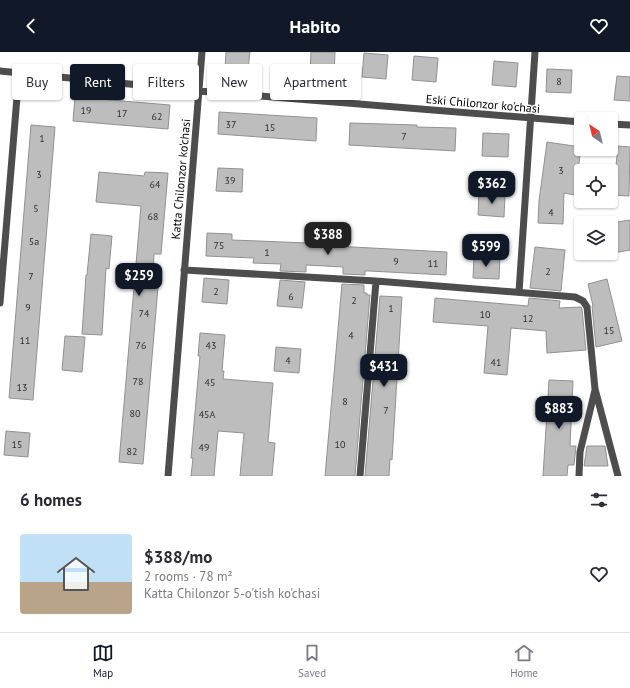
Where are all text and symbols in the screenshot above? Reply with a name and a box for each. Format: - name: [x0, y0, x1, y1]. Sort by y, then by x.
- icon: back: [20, 15, 42, 37]
- text: Habito: [290, 15, 341, 38]
- icon: heart: [588, 15, 610, 37]
- chip: Buy: [12, 64, 62, 100]
- chip: Rent: [70, 64, 125, 100]
- chip: Filters: [133, 64, 199, 100]
- chip: New: [207, 64, 262, 100]
- chip: Apartment: [270, 64, 361, 100]
- house number: 8: [556, 75, 562, 88]
- street label: Eski Chilonzor ko'chasi: [425, 91, 541, 116]
- house number: 19: [81, 104, 91, 117]
- house number: 17: [117, 107, 127, 120]
- house number: 62: [152, 110, 162, 123]
- north arrow: [574, 112, 618, 156]
- map controls: [574, 112, 618, 260]
- street label: Katta Chilonzor ko'chasi: [168, 118, 193, 240]
- house number: 37: [226, 118, 236, 131]
- house number: 15: [265, 121, 275, 134]
- house number: 7: [401, 130, 407, 143]
- house number: 1: [39, 132, 45, 145]
- house number: 3: [558, 164, 564, 177]
- button: locate: [574, 164, 618, 208]
- house number: 3: [36, 168, 42, 181]
- pin: $362: [468, 171, 516, 205]
- house number: 39: [225, 174, 235, 187]
- text: $362: [477, 175, 507, 192]
- house number: 64: [150, 178, 161, 191]
- house number: 5: [33, 202, 39, 215]
- house number: 4: [548, 206, 554, 219]
- house number: 68: [148, 210, 158, 223]
- button: layers: [574, 216, 618, 260]
- pin: $388: [304, 222, 352, 256]
- text: $388: [313, 226, 343, 243]
- pin: $599: [462, 234, 510, 268]
- house number: 5a: [29, 235, 39, 248]
- text: $599: [471, 238, 501, 255]
- house number: 75: [214, 239, 224, 252]
- house number: 1: [264, 246, 270, 259]
- house number: 9: [393, 255, 399, 268]
- house number: 11: [428, 257, 438, 270]
- pin: $259: [115, 263, 163, 297]
- house number: 2: [545, 265, 551, 278]
- text: $259: [124, 267, 154, 284]
- house number: 7: [28, 270, 34, 283]
- house number: 2: [213, 285, 219, 298]
- house number: 6: [288, 290, 294, 303]
- house number: 2: [351, 294, 357, 307]
- house number: 9: [25, 301, 31, 314]
- house number: 1: [388, 302, 394, 315]
- house number: 74: [139, 307, 150, 320]
- house number: 10: [480, 308, 491, 321]
- house number: 12: [523, 312, 533, 325]
- house number: 15: [604, 324, 614, 337]
- house number: 4: [348, 329, 354, 342]
- house number: 11: [20, 334, 30, 347]
- house number: 76: [136, 339, 146, 352]
- house number: 43: [206, 339, 216, 352]
- house number: 4: [285, 354, 291, 367]
- pin: $431: [360, 354, 408, 388]
- house number: 41: [491, 356, 501, 369]
- text: $431: [369, 358, 399, 375]
- house number: 78: [133, 375, 143, 388]
- house number: 45: [205, 376, 215, 389]
- house number: 13: [17, 381, 27, 394]
- house number: 8: [342, 395, 348, 408]
- pin: $883: [535, 396, 583, 430]
- text: $883: [544, 400, 574, 417]
- house number: 7: [383, 404, 389, 417]
- house number: 80: [130, 407, 141, 420]
- house number: 45A: [199, 408, 216, 421]
- house number: 15: [12, 438, 22, 451]
- house number: 10: [335, 438, 346, 451]
- house number: 49: [199, 441, 209, 454]
- house number: 82: [127, 445, 137, 458]
- text: 6 homes: [20, 489, 82, 511]
- icon: filters: [588, 489, 610, 511]
- text: $388/mo: [144, 546, 212, 568]
- icon: home: [52, 550, 100, 598]
- icon: heart: [588, 563, 610, 585]
- text: 2 rooms · 78 m²: [144, 568, 233, 585]
- text: Katta Chilonzor 5-o'tish ko'chasi: [144, 585, 320, 602]
- tab: Map: [92, 642, 114, 680]
- tab: Saved: [298, 642, 326, 680]
- tab: Home: [510, 642, 538, 680]

